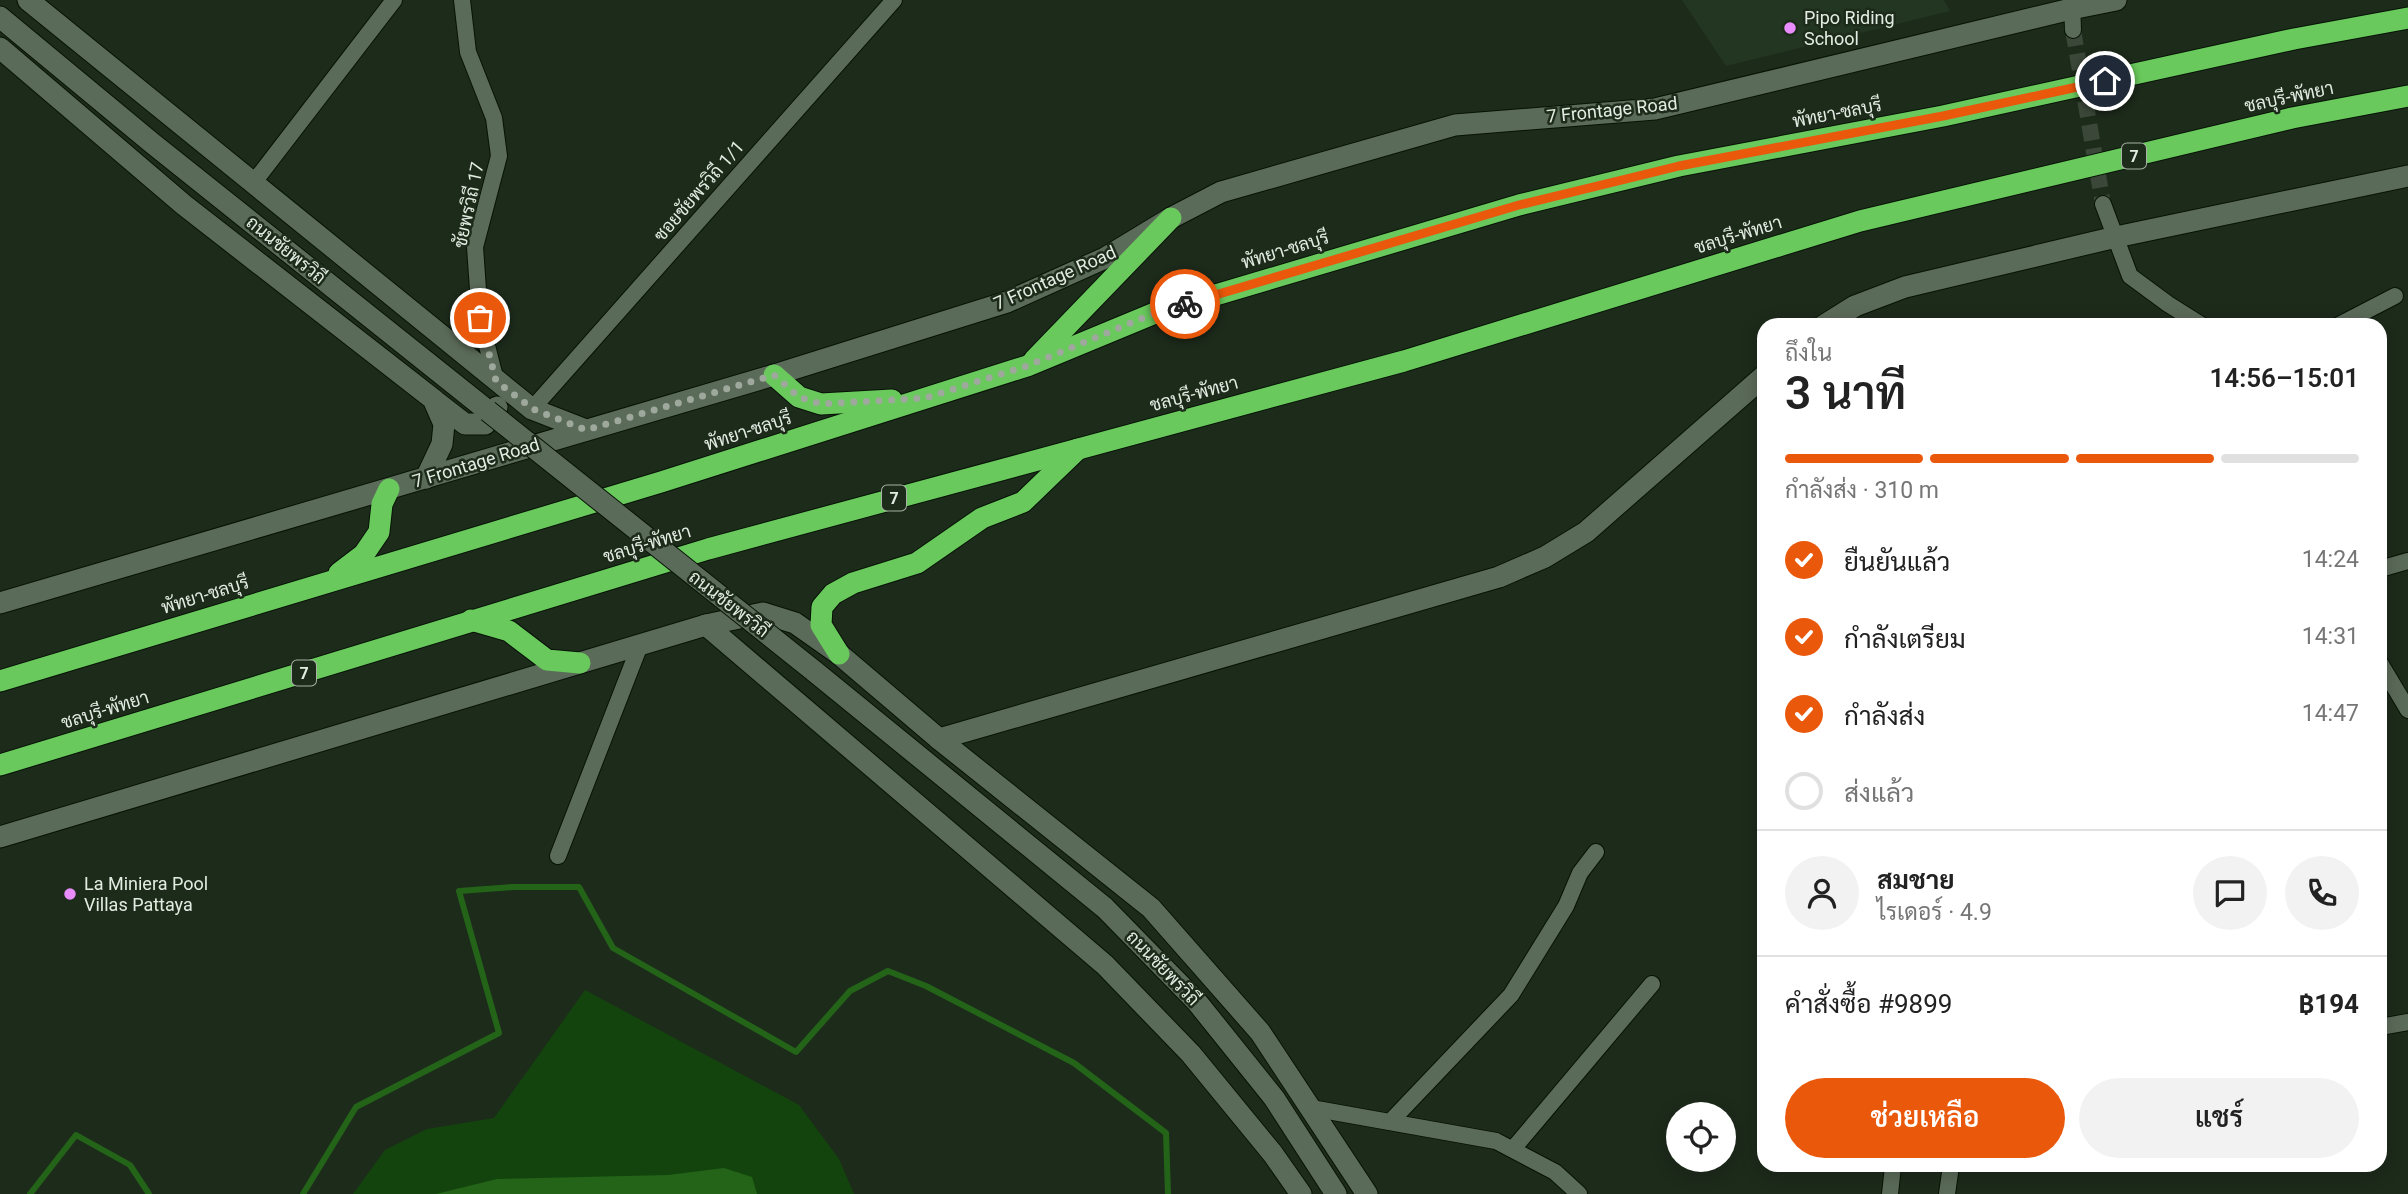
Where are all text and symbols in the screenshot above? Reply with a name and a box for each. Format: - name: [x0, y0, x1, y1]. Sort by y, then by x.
- place label: Pipo Riding School: [1804, 7, 1895, 49]
- marker: Pipo Riding School: [1782, 20, 1798, 36]
- pin: [2075, 51, 2135, 111]
- icon: home: [2086, 62, 2124, 100]
- street label: ชลบุรี-พัทยา: [2242, 75, 2336, 118]
- street label: 7 Frontage Road: [1545, 92, 1678, 127]
- street label: พัทยา-ชลบุรี: [1790, 92, 1884, 133]
- street label: ซอยชัยพรวิถี 1/1: [648, 135, 748, 245]
- road number: 7: [2122, 144, 2146, 168]
- street label: ชัยพรวิถี 17: [447, 160, 488, 250]
- street label: ชลบุรี-พัทยา: [1691, 209, 1785, 260]
- street label: ถนนชัยพรวิถี: [242, 210, 331, 288]
- street label: พัทยา-ชลบุรี: [1238, 224, 1332, 275]
- street label: 7 Frontage Road: [990, 241, 1119, 314]
- courier: [1150, 269, 1220, 339]
- icon: bike: [1166, 285, 1204, 323]
- pin: [450, 288, 510, 348]
- icon: bag: [461, 299, 499, 337]
- text: ถึงใน: [1785, 340, 1832, 367]
- text: 14:56–15:01: [2209, 363, 2359, 393]
- text: 3 นาที: [1785, 366, 1906, 420]
- street label: ชลบุรี-พัทยา: [1147, 370, 1241, 417]
- street label: พัทยา-ชลบุรี: [701, 405, 795, 456]
- street label: 7 Frontage Road: [410, 433, 542, 492]
- text: กำลังส่ง · 310 m: [1785, 477, 1939, 504]
- road number: 7: [882, 485, 906, 510]
- street label: ชลบุรี-พัทยา: [600, 518, 694, 569]
- icon: check: [1785, 541, 1823, 579]
- text: 14:24: [2302, 546, 2359, 573]
- text: ยืนยันแล้ว: [1844, 547, 1950, 577]
- street label: ถนนชัยพรวิถี: [685, 564, 775, 641]
- street label: พัทยา-ชลบุรี: [158, 569, 252, 620]
- icon: check: [1785, 618, 1823, 656]
- text: 14:31: [2302, 623, 2359, 650]
- text: กำลังเตรียม: [1844, 624, 1966, 654]
- road number: 7: [292, 660, 316, 686]
- street label: ชลบุรี-พัทยา: [58, 684, 152, 735]
- icon: check: [1785, 695, 1823, 733]
- text: 14:47: [2302, 700, 2359, 727]
- text: กำลังส่ง: [1844, 701, 1925, 731]
- text: ส่งแล้ว: [1844, 778, 1914, 808]
- button: person: [1785, 856, 1859, 930]
- button: chat: [2193, 856, 2267, 930]
- button: phone: [2285, 856, 2359, 930]
- text: สมชาย: [1877, 865, 1954, 895]
- place label: La Miniera Pool Villas Pattaya: [84, 873, 208, 915]
- marker: La Miniera Pool Villas Pattaya: [62, 886, 78, 902]
- text: ไรเดอร์ · 4.9: [1877, 899, 1992, 926]
- street label: ถนนชัยพรวิถี: [1122, 924, 1206, 1009]
- text: คำสั่งซื้อ #9899: [1785, 989, 1952, 1019]
- text: ฿194: [2299, 989, 2359, 1019]
- button: ช่วยเหลือ: [1785, 1078, 2065, 1158]
- button: แชร์: [2079, 1078, 2359, 1158]
- map controls: [1666, 1102, 1736, 1172]
- button: locate: [1666, 1102, 1736, 1172]

